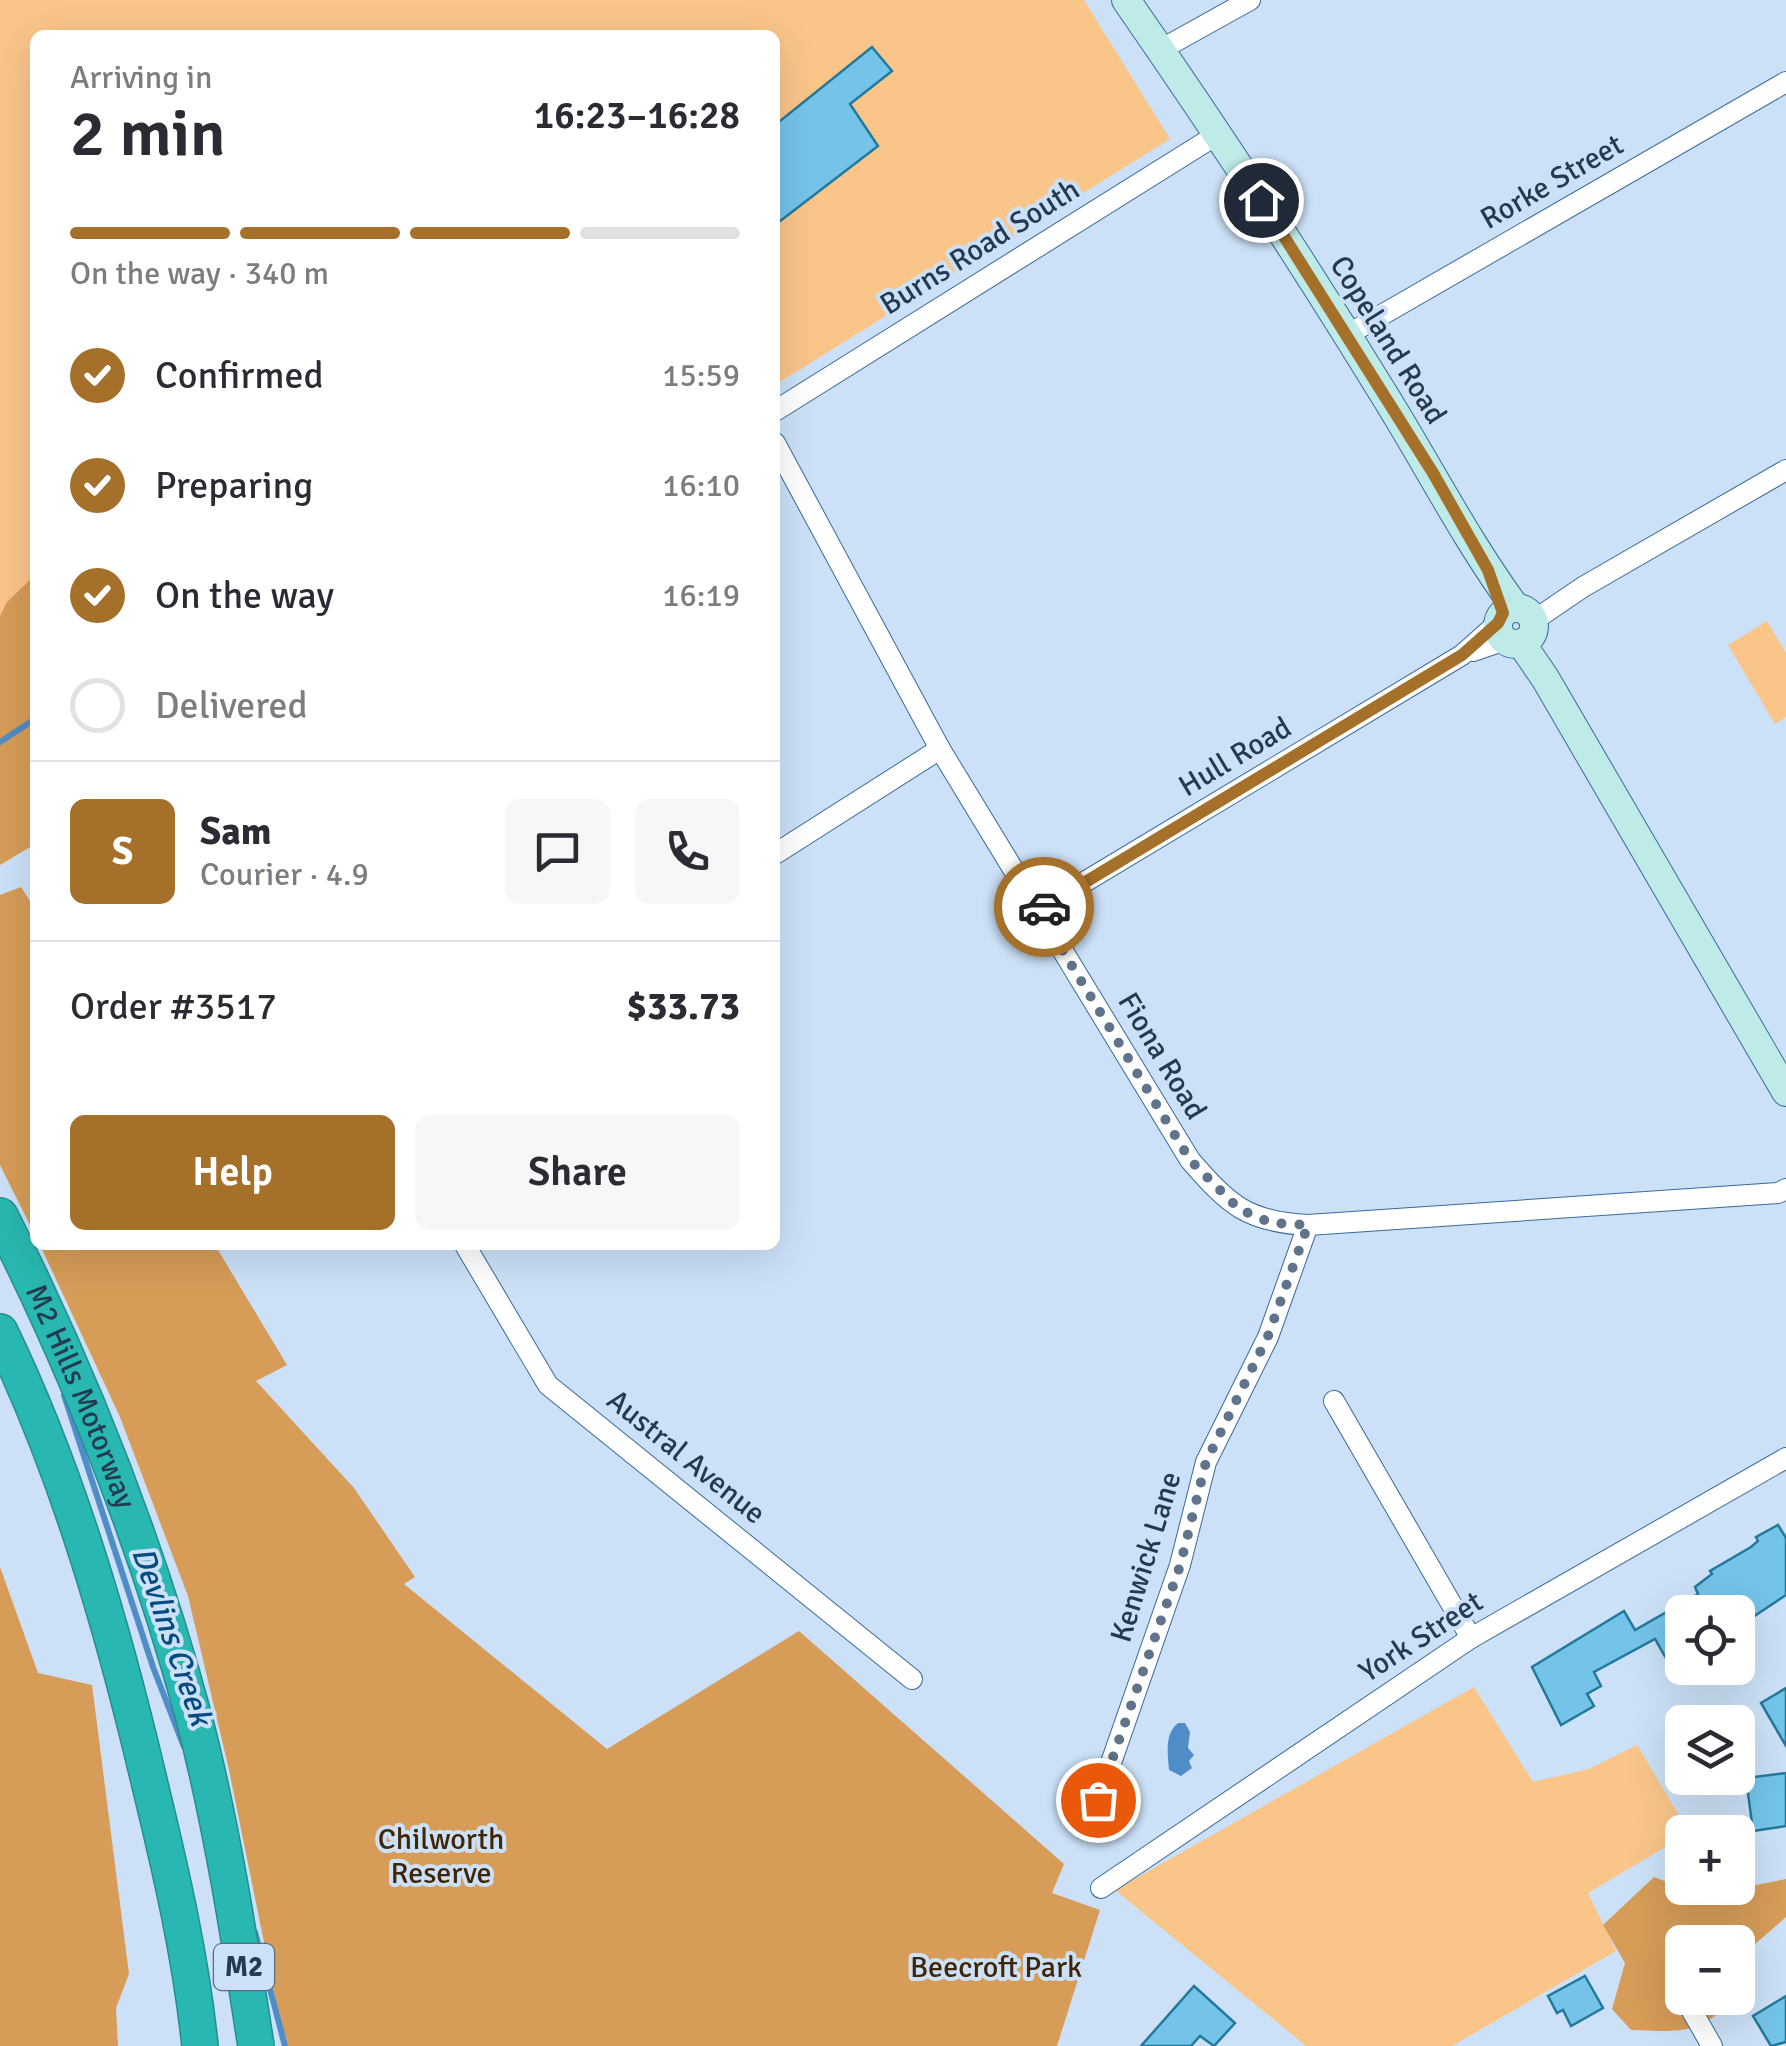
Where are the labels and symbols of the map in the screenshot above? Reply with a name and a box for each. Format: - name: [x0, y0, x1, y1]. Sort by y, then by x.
- street label: Rorke Street: [1474, 126, 1630, 238]
- pin: [1219, 158, 1304, 243]
- street label: Burns Road South: [874, 171, 1086, 323]
- street label: Copeland Road: [1322, 249, 1454, 431]
- street label: Hull Road: [1172, 709, 1298, 805]
- courier: [994, 857, 1094, 957]
- street label: Fiona Road: [1110, 986, 1214, 1126]
- street label: M2 Hills Motorway: [18, 1278, 144, 1514]
- street label: Austral Avenue: [599, 1382, 773, 1532]
- street label: Kenwick Lane: [1103, 1467, 1189, 1647]
- water label: Devlins Creek: [123, 1542, 222, 1733]
- street label: York Street: [1352, 1583, 1490, 1691]
- pin: [1056, 1758, 1141, 1843]
- park label: Chilworth Reserve: [378, 1821, 504, 1892]
- road number: M2: [214, 1944, 274, 1990]
- park label: Beecroft Park: [910, 1949, 1082, 1986]

